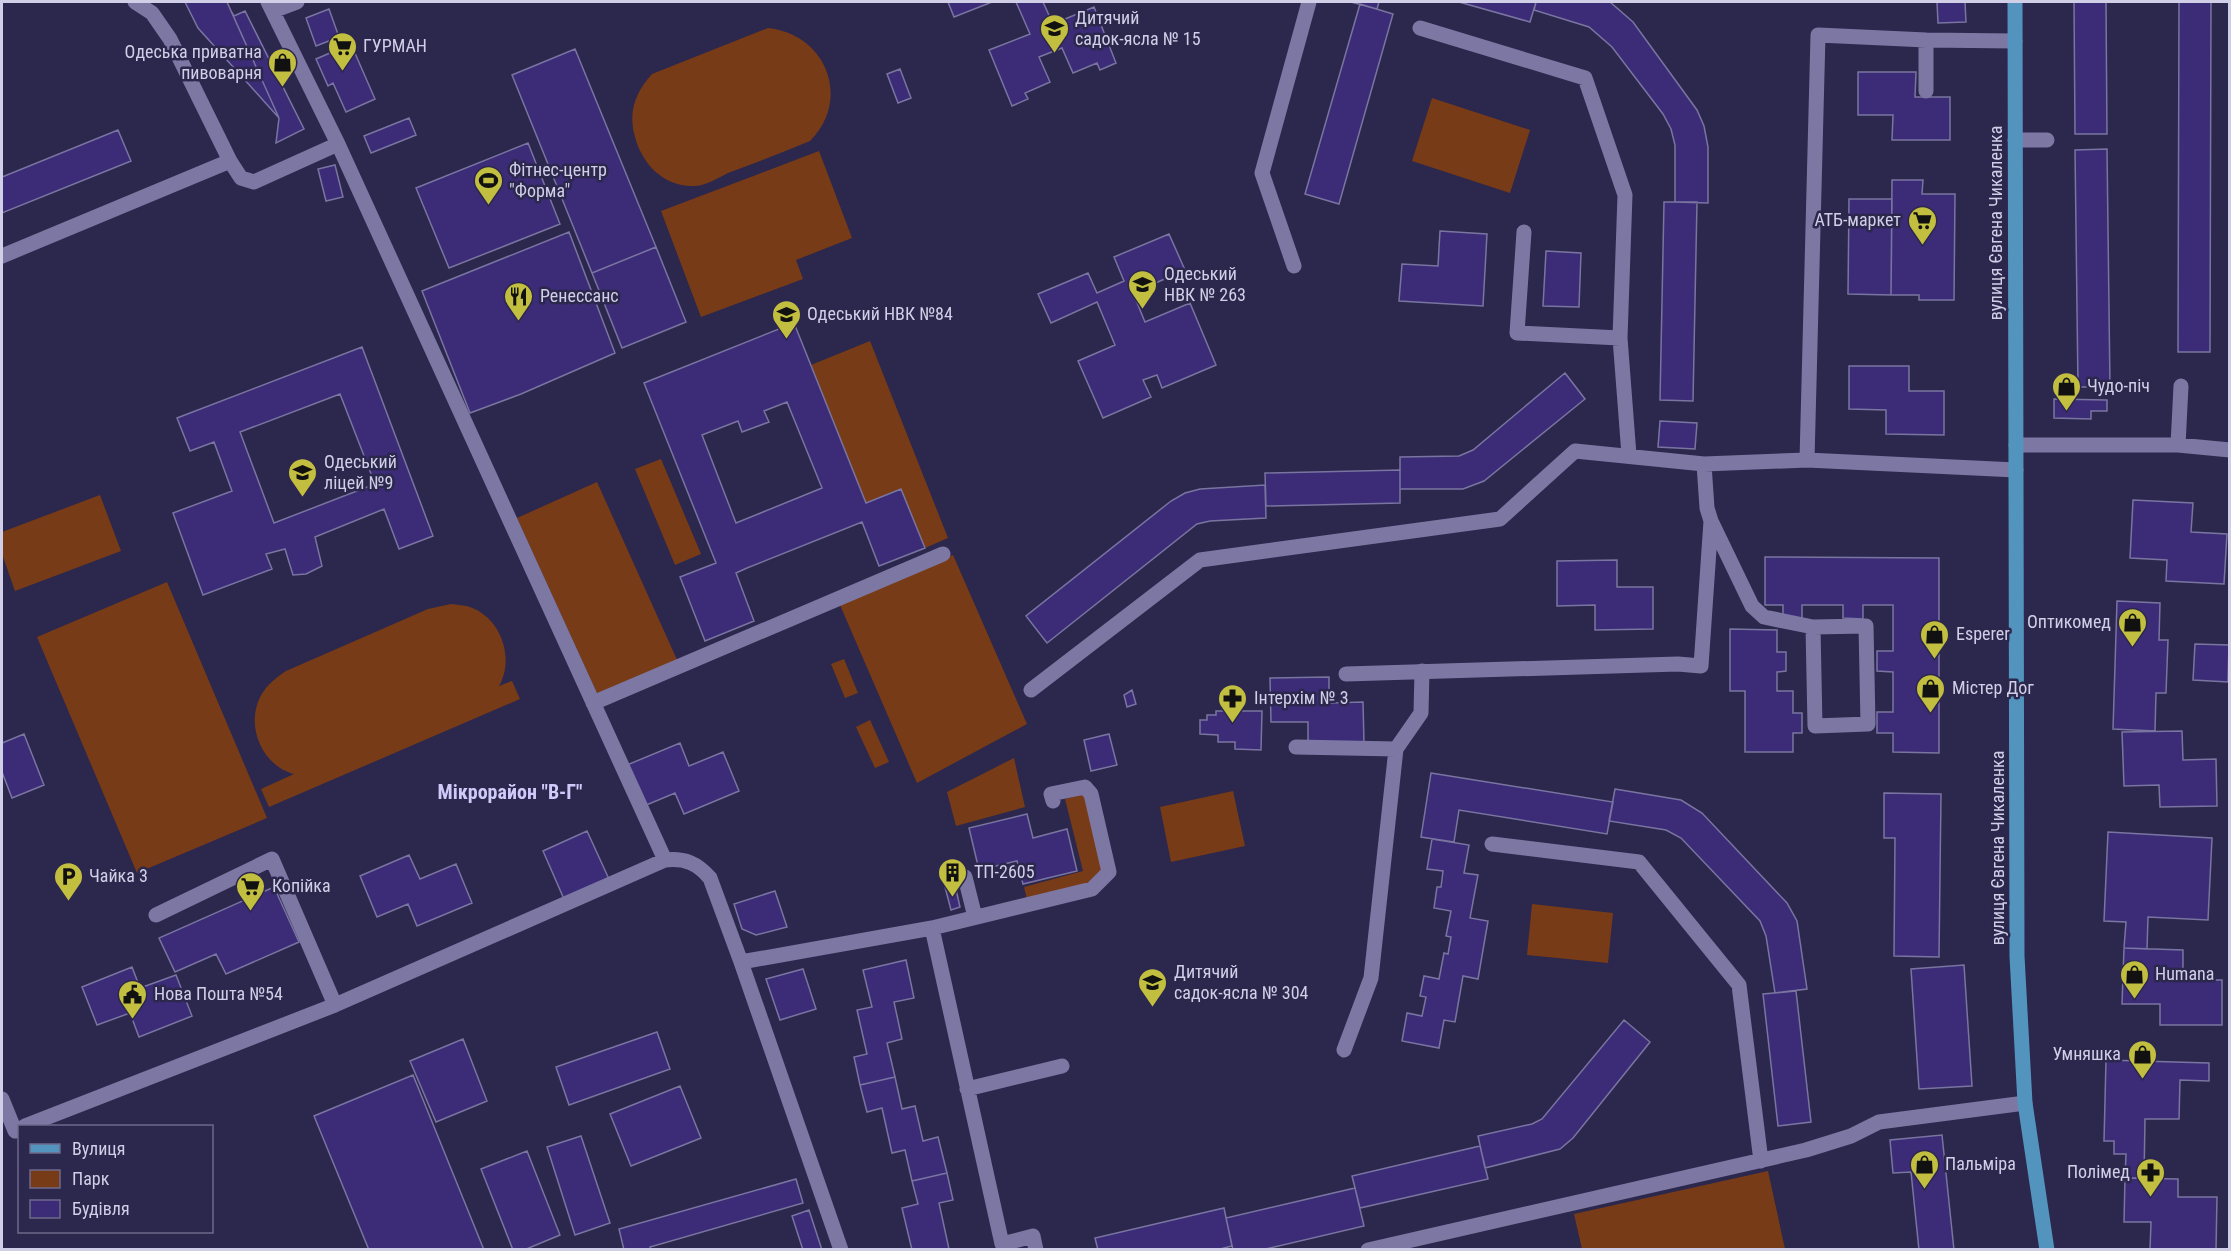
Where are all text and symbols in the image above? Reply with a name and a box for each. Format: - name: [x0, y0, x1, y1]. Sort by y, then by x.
- place label: Дитячий садок-ясла № 15: [1075, 7, 1201, 49]
- school or university icon: Дитячий садок-ясла № 15: [1038, 12, 1070, 54]
- supermarket icon: ГУРМАН: [326, 30, 358, 72]
- place label: ГУРМАН: [363, 35, 427, 56]
- place label: Одеська приватна пивоварня: [125, 41, 262, 83]
- shop icon: Одеська приватна пивоварня: [267, 46, 299, 88]
- street label: вулиця Євгена Чикаленка: [1985, 126, 2006, 320]
- place label: Фітнес-центр "Форма": [509, 159, 607, 201]
- sports icon: Фітнес-центр "Форма": [472, 164, 504, 206]
- supermarket icon: АТБ-маркет: [1906, 204, 1938, 246]
- place label: АТБ-маркет: [1814, 209, 1901, 230]
- place label: Одеський НВК № 263: [1164, 263, 1246, 305]
- school or university icon: Одеський НВК № 263: [1127, 268, 1159, 310]
- restaurant icon: Ренессанс: [503, 280, 535, 322]
- place label: Ренессанс: [540, 285, 619, 306]
- school or university icon: Одеський НВК №84: [770, 298, 802, 340]
- place label: Одеський НВК №84: [807, 303, 953, 324]
- shop icon: Чудо-піч: [2050, 370, 2082, 412]
- place label: Чудо-піч: [2087, 375, 2150, 396]
- place label: Одеський ліцей №9: [324, 451, 397, 493]
- school or university icon: Одеський ліцей №9: [287, 456, 319, 498]
- shop icon: Оптикомед: [2116, 606, 2148, 648]
- place label: Оптикомед: [2027, 611, 2111, 632]
- shop icon: Esperer: [1919, 618, 1951, 660]
- place label: Esperer: [1956, 623, 2010, 644]
- shop icon: Містер Дог: [1915, 672, 1947, 714]
- place label: Містер Дог: [1952, 677, 2034, 698]
- pharmacy icon: Інтерхім № 3: [1217, 682, 1249, 724]
- place label: Інтерхім № 3: [1254, 687, 1349, 708]
- street label: вулиця Євгена Чикаленка: [1987, 751, 2008, 945]
- district label: Мікрорайон "В-Г": [437, 780, 583, 804]
- building icon: ТП-2605: [937, 856, 969, 898]
- parking icon: Чайка 3: [52, 860, 84, 902]
- place label: ТП-2605: [974, 861, 1035, 882]
- place label: Чайка 3: [89, 865, 148, 886]
- supermarket icon: Копійка: [235, 870, 267, 912]
- place label: Копійка: [272, 875, 331, 896]
- shop icon: Humana: [2118, 958, 2150, 1000]
- place label: Дитячий садок-ясла № 304: [1174, 961, 1309, 1003]
- place label: Humana: [2155, 963, 2214, 984]
- school or university icon: Дитячий садок-ясла № 304: [1137, 966, 1169, 1008]
- public building icon: Нова Пошта №54: [117, 978, 149, 1020]
- place label: Нова Пошта №54: [154, 983, 283, 1004]
- shop icon: Умняшка: [2126, 1038, 2158, 1080]
- place label: Умняшка: [2053, 1043, 2121, 1064]
- legend: [18, 1125, 213, 1233]
- text: Вулиця: [72, 1138, 126, 1159]
- shop icon: Пальміра: [1908, 1148, 1940, 1190]
- place label: Пальміра: [1945, 1153, 2016, 1174]
- pharmacy icon: Полімед: [2135, 1156, 2167, 1198]
- place label: Полімед: [2067, 1161, 2130, 1182]
- text: Парк: [72, 1168, 110, 1189]
- text: Будівля: [72, 1198, 130, 1219]

